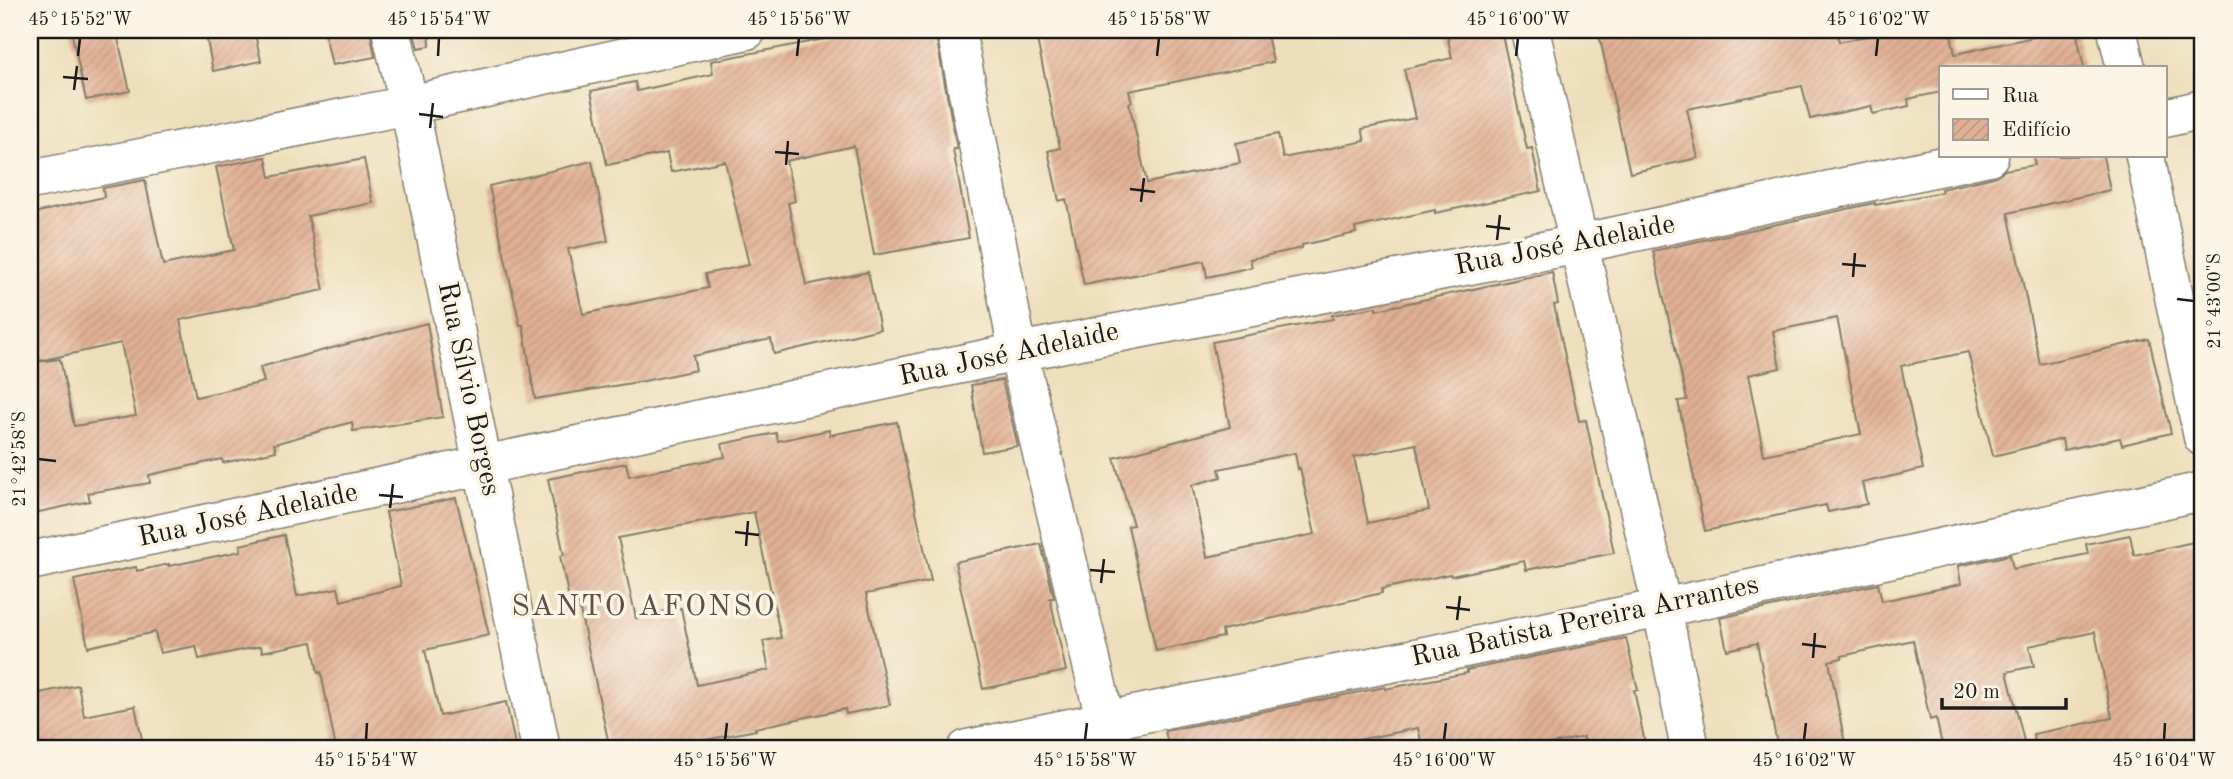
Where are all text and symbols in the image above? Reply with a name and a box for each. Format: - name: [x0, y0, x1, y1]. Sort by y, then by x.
- text: 45°15'52"W: [28, 11, 132, 29]
- text: 45°15'54"W: [387, 11, 491, 29]
- text: 45°15'56"W: [747, 11, 851, 29]
- text: 45°15'58"W: [1107, 11, 1211, 29]
- text: 45°16'00"W: [1466, 11, 1570, 29]
- text: 45°16'02"W: [1826, 11, 1930, 29]
- legend: [1939, 66, 2166, 158]
- text: Rua: [2002, 86, 2039, 107]
- text: Edifício: [2002, 120, 2071, 141]
- street label: Rua José Adelaide: [1452, 211, 1678, 281]
- text: 21°43'00"S: [2206, 253, 2224, 349]
- street label: Rua Sílvio Borges: [432, 279, 504, 499]
- street label: Rua José Adelaide: [897, 318, 1121, 392]
- text: 21°42'58"S: [11, 411, 29, 507]
- street label: Rua José Adelaide: [136, 479, 360, 553]
- street label: Rua Batista Pereira Arrantes: [1409, 571, 1761, 673]
- district label: SANTO AFONSO: [511, 592, 777, 622]
- scale bar: [1942, 667, 2067, 711]
- text: 20 m: [1953, 682, 2000, 703]
- text: 45°15'54"W: [314, 752, 418, 770]
- text: 45°15'56"W: [673, 752, 777, 770]
- text: 45°15'58"W: [1033, 752, 1137, 770]
- text: 45°16'00"W: [1392, 752, 1496, 770]
- text: 45°16'02"W: [1752, 752, 1856, 770]
- text: 45°16'04"W: [2112, 752, 2216, 770]

